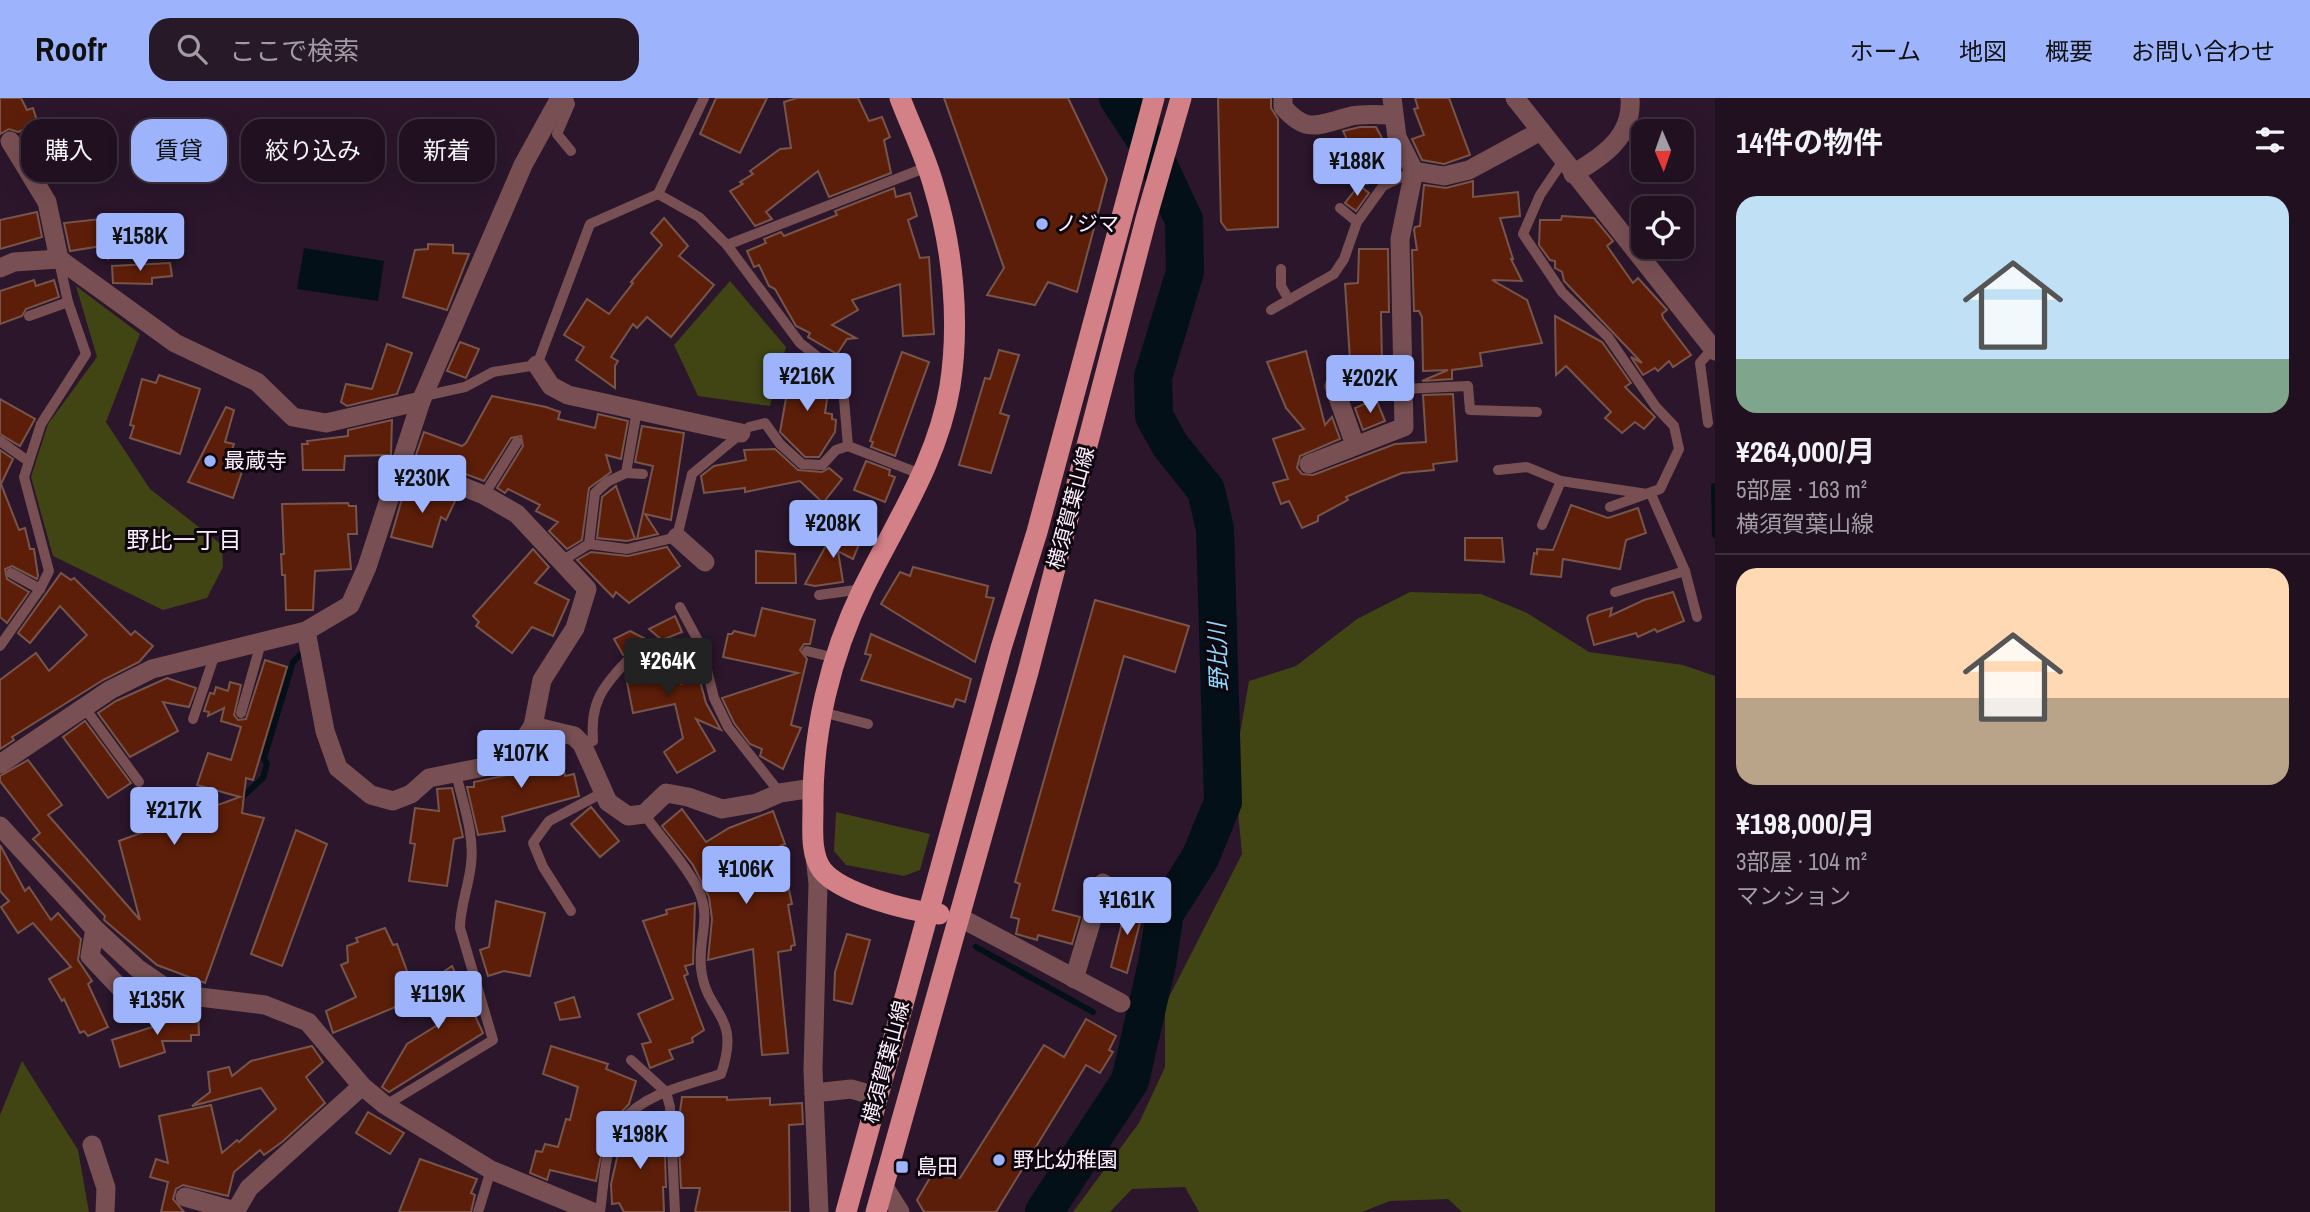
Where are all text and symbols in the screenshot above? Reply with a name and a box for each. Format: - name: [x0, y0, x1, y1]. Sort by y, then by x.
- search box: [149, 18, 639, 81]
- text: Roofr: [35, 27, 107, 71]
- icon: search: [173, 30, 211, 68]
- text: ここで検索: [229, 33, 359, 68]
- text: ホーム: [1850, 35, 1921, 67]
- text: 地図: [1959, 35, 2007, 67]
- text: 概要: [2045, 35, 2093, 67]
- text: お問い合わせ: [2131, 35, 2275, 67]
- chip: 購入: [21, 119, 117, 182]
- chip: 賃貸: [131, 119, 227, 182]
- chip: 絞り込み: [241, 119, 385, 182]
- chip: 新着: [399, 119, 495, 182]
- north arrow: [1631, 119, 1694, 182]
- map controls: [1631, 119, 1694, 259]
- icon: filters: [2251, 121, 2289, 159]
- text: 14件の物件: [1736, 122, 1883, 162]
- pin: ¥188K: [1308, 139, 1406, 198]
- text: ¥188K: [1329, 145, 1385, 176]
- button: locate: [1631, 196, 1694, 259]
- place label: ノジマ: [1056, 209, 1119, 238]
- pin: ¥158K: [91, 214, 189, 273]
- marker: ノジマ: [1034, 216, 1050, 232]
- text: ¥158K: [112, 220, 168, 251]
- icon: home: [1950, 242, 2076, 368]
- pin: ¥216K: [758, 354, 856, 413]
- pin: ¥202K: [1321, 356, 1419, 415]
- text: ¥216K: [779, 360, 835, 391]
- text: ¥202K: [1342, 362, 1398, 393]
- text: ¥264,000/月: [1736, 431, 1875, 471]
- street label: 横須賀葉山線: [1040, 443, 1101, 572]
- place label: 最蔵寺: [224, 446, 287, 475]
- marker: 最蔵寺: [202, 453, 218, 469]
- pin: ¥230K: [373, 456, 471, 515]
- text: ¥230K: [394, 462, 450, 493]
- text: 5部屋 · 163 m²: [1736, 474, 1867, 505]
- pin: ¥208K: [784, 500, 882, 560]
- text: ¥208K: [805, 507, 861, 538]
- text: 横須賀葉山線: [1736, 508, 1874, 539]
- district label: 野比一丁目: [127, 524, 242, 555]
- icon: home: [1950, 614, 2076, 740]
- water label: 野比川: [1201, 619, 1234, 692]
- pin: ¥264K: [619, 638, 717, 698]
- text: ¥264K: [640, 645, 696, 676]
- pin: ¥107K: [472, 730, 570, 790]
- text: ¥107K: [493, 737, 549, 768]
- pin: ¥217K: [125, 788, 223, 847]
- text: ¥217K: [146, 794, 202, 825]
- text: ¥198,000/月: [1736, 803, 1875, 843]
- pin: ¥106K: [697, 846, 795, 906]
- text: 3部屋 · 104 m²: [1736, 846, 1867, 877]
- text: ¥106K: [718, 853, 774, 884]
- pin: ¥161K: [1078, 878, 1176, 937]
- text: マンション: [1736, 880, 1851, 911]
- text: ¥161K: [1099, 884, 1155, 915]
- pin: ¥119K: [389, 972, 487, 1031]
- pin: ¥135K: [108, 978, 206, 1037]
- text: ¥119K: [411, 978, 465, 1009]
- text: ¥135K: [129, 984, 185, 1015]
- street label: 横須賀葉山線: [855, 997, 916, 1126]
- pin: ¥198K: [591, 1112, 689, 1171]
- text: ¥198K: [612, 1118, 668, 1149]
- place label: 野比幼稚園: [1013, 1145, 1118, 1174]
- place label: 島田: [916, 1152, 958, 1181]
- marker: 野比幼稚園: [991, 1152, 1007, 1168]
- marker: 島田: [894, 1159, 910, 1175]

